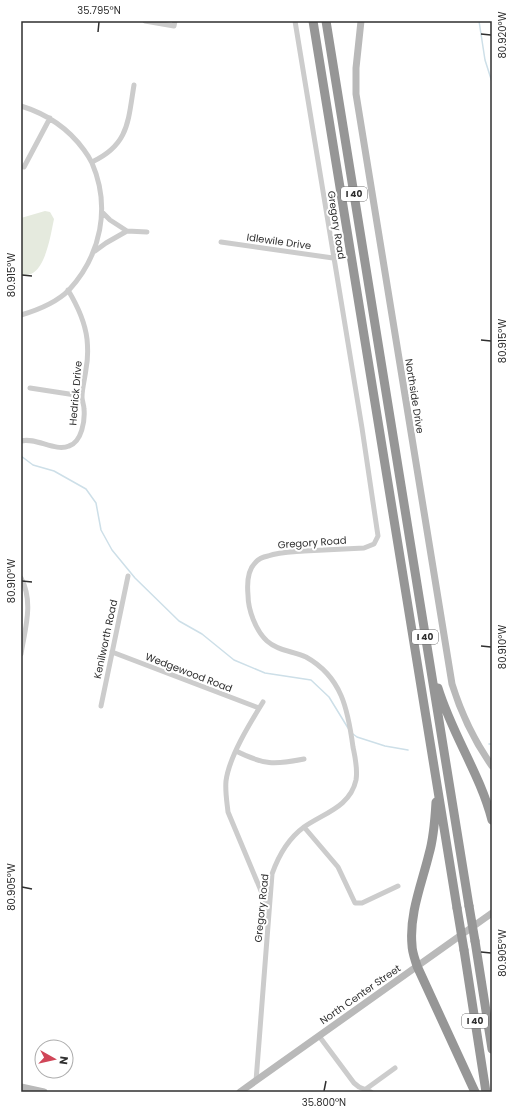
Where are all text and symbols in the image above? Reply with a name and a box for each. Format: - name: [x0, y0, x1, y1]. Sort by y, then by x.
- text: 35.795°N: [77, 3, 121, 18]
- text: 80.920°W: [495, 11, 510, 58]
- road number: I 40: [341, 187, 367, 201]
- street label: Gregory Road: [324, 190, 349, 260]
- street label: Idlewile Drive: [246, 230, 312, 253]
- text: 80.915°W: [4, 253, 19, 297]
- text: 80.915°W: [495, 319, 510, 363]
- street label: Northside Drive: [401, 358, 428, 435]
- street label: Hedrick Drive: [65, 360, 86, 426]
- street label: Gregory Road: [277, 533, 347, 552]
- text: 80.910°W: [4, 559, 19, 603]
- street label: Kenilworth Road: [90, 598, 121, 680]
- text: 80.910°W: [495, 625, 510, 669]
- road number: I 40: [412, 630, 438, 644]
- street label: Wedgewood Road: [143, 649, 235, 696]
- text: 80.905°W: [4, 863, 19, 911]
- street label: Gregory Road: [250, 873, 273, 943]
- text: 80.905°W: [495, 929, 510, 977]
- street label: North Center Street: [317, 961, 404, 1028]
- road number: I 40: [462, 1014, 488, 1028]
- north arrow: [34, 1039, 74, 1079]
- text: N: [55, 1055, 72, 1066]
- text: 35.800°N: [302, 1095, 346, 1110]

